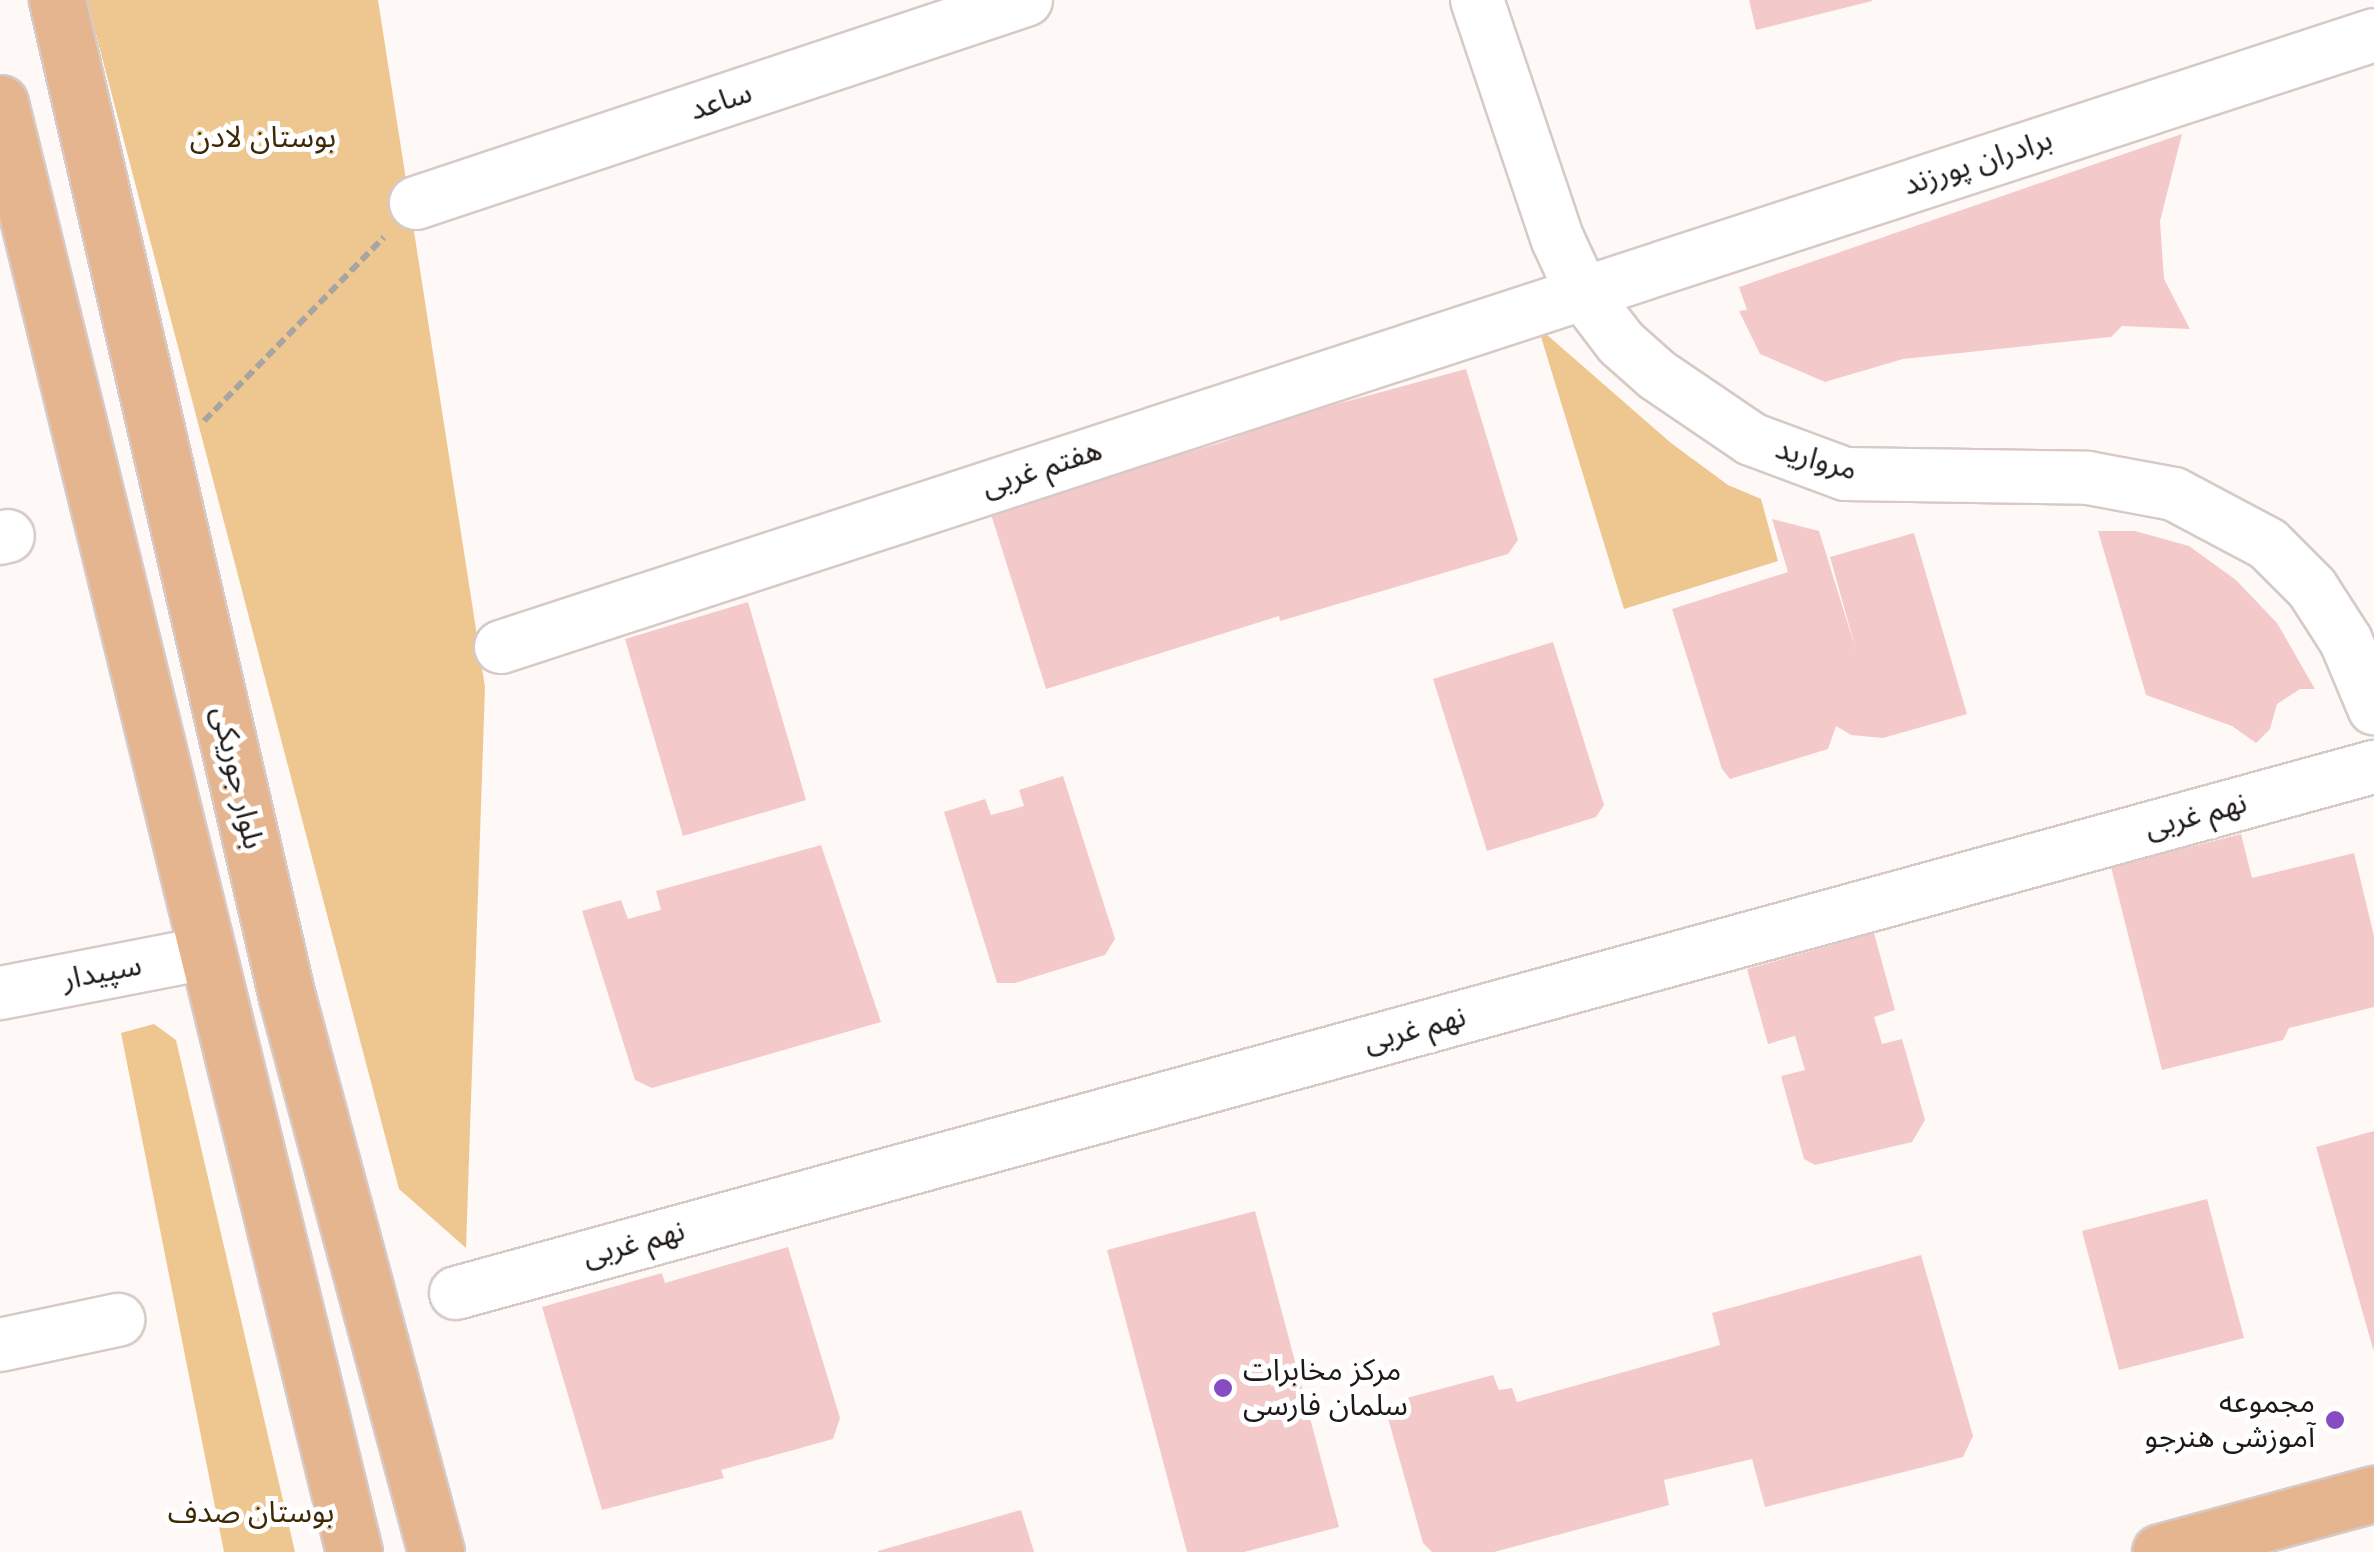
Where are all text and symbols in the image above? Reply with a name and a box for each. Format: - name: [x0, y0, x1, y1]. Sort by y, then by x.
- street label: ساعد: [685, 75, 757, 129]
- park label: بوستان لادن: [190, 120, 336, 156]
- street label: برادران پورزند: [1899, 122, 2057, 204]
- street label: مروارید: [1771, 431, 1861, 489]
- street label: هفتم غربی: [977, 433, 1107, 505]
- street label: بلوار جوریکی: [203, 703, 271, 853]
- street label: نهم غربی: [2141, 785, 2251, 847]
- street label: سپیدار: [59, 948, 145, 998]
- street label: نهم غربی: [1360, 999, 1470, 1061]
- street label: نهم غربی: [579, 1213, 689, 1275]
- place label: مرکز مخابرات سلمان فارسی: [1243, 1353, 1408, 1424]
- marker: مرکز مخابرات سلمان فارسی: [1212, 1377, 1234, 1399]
- place label: مجموعه آموزشی هنرجو: [2145, 1385, 2315, 1456]
- marker: مجموعه آموزشی هنرجو: [2324, 1409, 2346, 1431]
- park label: بوستان صدف: [168, 1495, 334, 1531]

